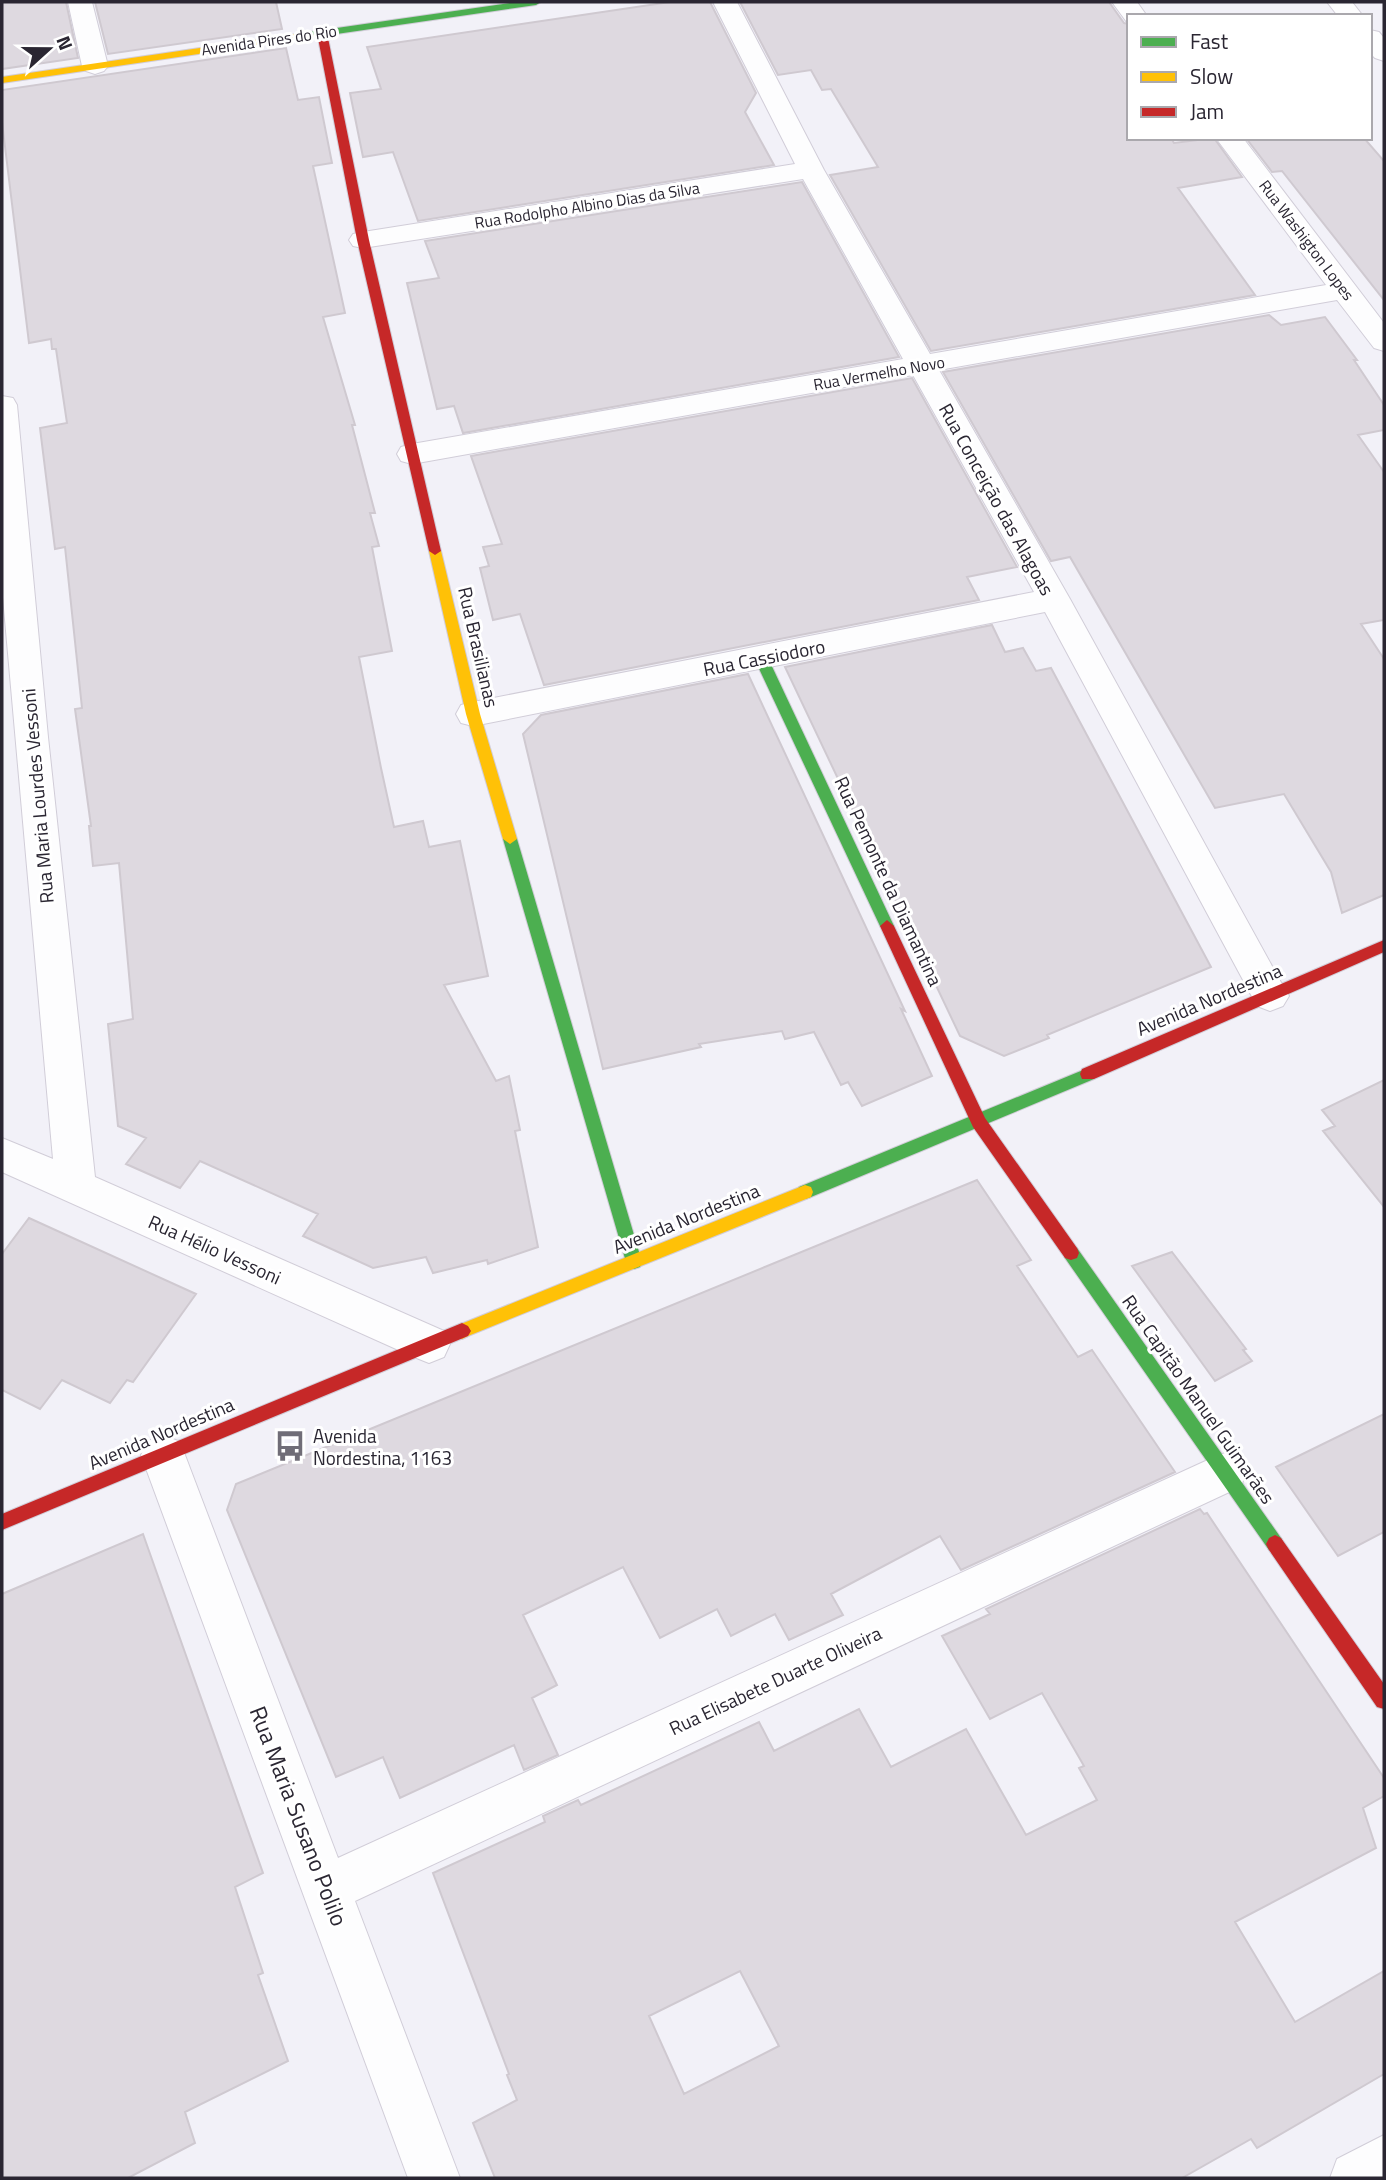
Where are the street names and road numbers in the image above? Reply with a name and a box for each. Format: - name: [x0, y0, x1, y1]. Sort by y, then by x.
- street label: Avenida Pires do Rio: [200, 19, 338, 61]
- street label: Rua Rodolpho Albino Dias da Silva: [473, 175, 701, 235]
- street label: Rua Washigton Lopes: [1254, 175, 1360, 305]
- street label: Rua Vermelho Novo: [811, 350, 947, 396]
- street label: Rua Conceição das Alagoas: [932, 398, 1062, 601]
- street label: Rua Brasilianas: [451, 584, 507, 710]
- street label: Rua Cassiodoro: [701, 631, 827, 683]
- street label: Rua Maria Lourdes Vessoni: [13, 687, 61, 905]
- street label: Rua Pemonte da Diamantina: [828, 771, 951, 991]
- street label: Avenida Nordestina: [1132, 955, 1287, 1043]
- street label: Avenida Nordestina: [608, 1175, 764, 1261]
- street label: Rua Hélio Vessoni: [144, 1207, 286, 1291]
- street label: Rua Capitão Manuel Guimarães: [1116, 1288, 1283, 1510]
- street label: Avenida Nordestina: [84, 1389, 239, 1477]
- street label: Rua Elisabete Duarte Oliveira: [664, 1618, 887, 1742]
- street label: Rua Maria Susano Polilo: [241, 1701, 357, 1931]

